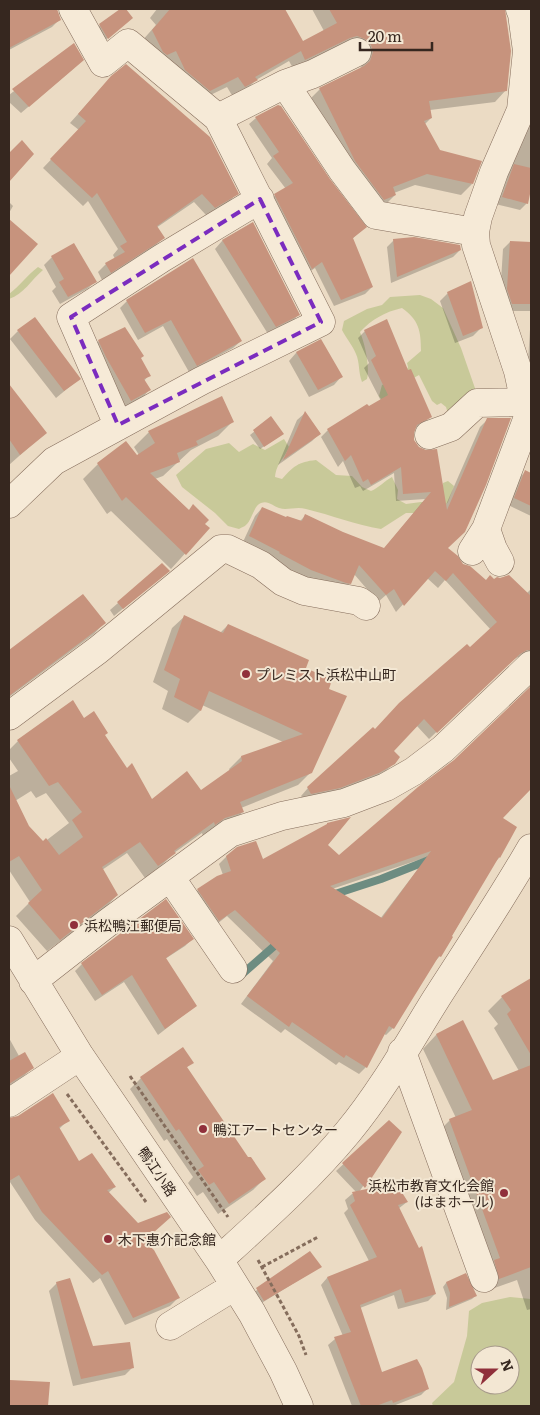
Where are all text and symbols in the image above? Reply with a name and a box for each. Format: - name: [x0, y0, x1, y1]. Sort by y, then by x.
- scale bar: [360, 20, 432, 52]
- text: 20 m: [368, 24, 402, 47]
- place label: プレミスト浜松中山町: [256, 664, 396, 684]
- marker: プレミスト浜松中山町: [240, 668, 252, 680]
- place label: 浜松鴨江郵便局: [84, 915, 182, 935]
- marker: 浜松鴨江郵便局: [68, 919, 80, 931]
- place label: 鴨江アートセンター: [213, 1119, 338, 1139]
- marker: 鴨江アートセンター: [197, 1123, 209, 1135]
- street label: 鴨江小路: [134, 1142, 182, 1200]
- place label: 浜松市教育文化会館 (はまホール): [368, 1175, 494, 1211]
- marker: 浜松市教育文化会館 (はまホール): [498, 1187, 510, 1199]
- place label: 木下惠介記念館: [118, 1229, 216, 1249]
- marker: 木下惠介記念館: [102, 1233, 114, 1245]
- north arrow: [470, 1345, 520, 1395]
- text: N: [497, 1356, 520, 1374]

